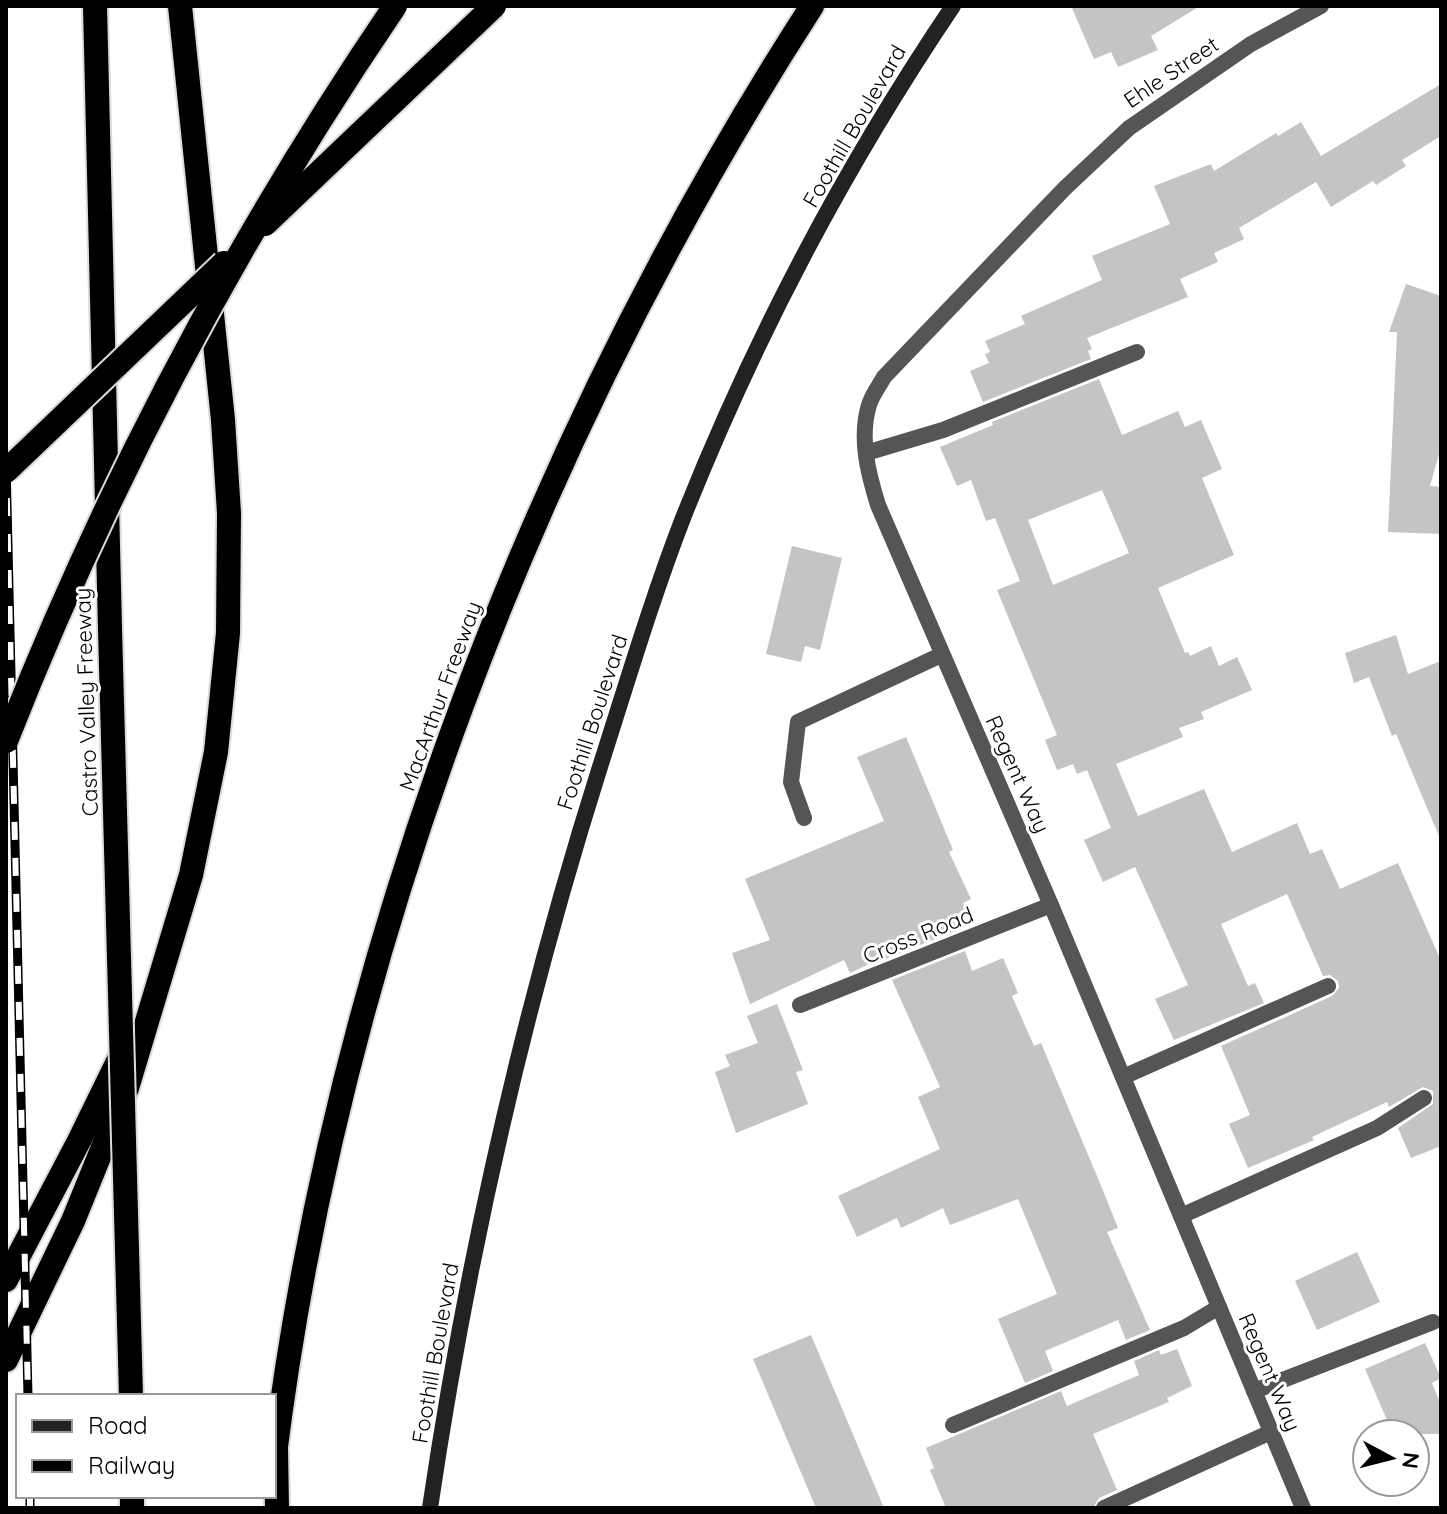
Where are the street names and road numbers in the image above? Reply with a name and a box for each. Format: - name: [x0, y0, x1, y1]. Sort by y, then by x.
- street label: Ehle Street: [1118, 30, 1224, 114]
- street label: Foothill Boulevard: [796, 40, 912, 212]
- street label: Castro Valley Freeway: [68, 587, 104, 817]
- street label: MacArthur Freeway: [393, 597, 487, 795]
- street label: Foothill Boulevard: [550, 631, 634, 813]
- street label: Regent Way: [980, 711, 1056, 837]
- street label: Cross Road: [859, 900, 977, 970]
- street label: Foothill Boulevard: [405, 1260, 465, 1446]
- street label: Regent Way: [1233, 1309, 1307, 1435]

